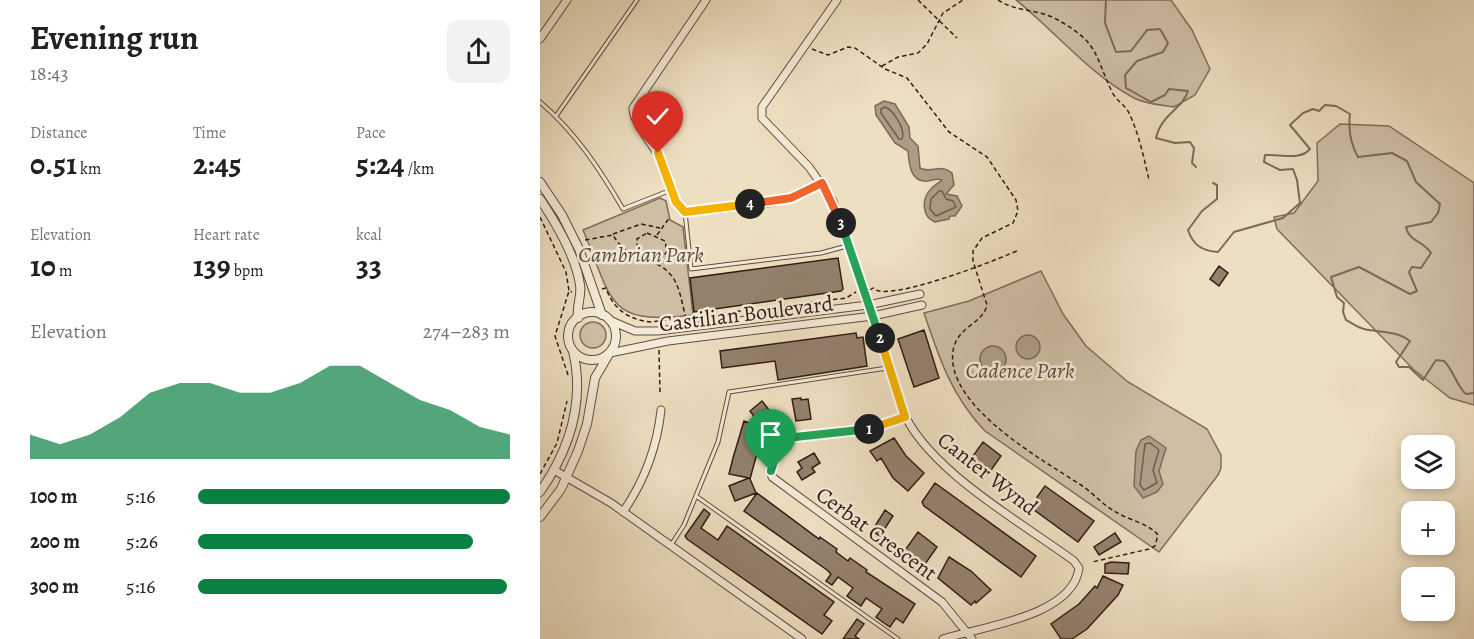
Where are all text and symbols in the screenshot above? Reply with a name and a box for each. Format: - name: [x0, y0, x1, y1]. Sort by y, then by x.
- text: Evening run: [30, 15, 199, 60]
- button: share: [447, 20, 510, 83]
- text: 18:43: [30, 60, 69, 87]
- pin: [632, 91, 683, 153]
- icon: check: [641, 100, 674, 133]
- text: Distance: [30, 122, 87, 144]
- text: Time: [193, 122, 226, 144]
- text: Pace: [356, 122, 386, 144]
- text: 0.51: [30, 144, 77, 184]
- text: 2:45: [193, 144, 242, 184]
- text: 5:24: [356, 144, 405, 184]
- text: km: [77, 158, 101, 180]
- text: /km: [405, 158, 434, 180]
- pin: 4: [735, 189, 765, 219]
- text: 4: [746, 193, 754, 215]
- pin: 3: [826, 208, 856, 238]
- text: 3: [838, 212, 844, 234]
- text: Elevation: [30, 224, 91, 246]
- text: Heart rate: [193, 224, 260, 246]
- text: kcal: [356, 224, 382, 246]
- park label: Cambrian Park: [578, 240, 704, 270]
- text: 10: [30, 246, 56, 286]
- text: 139: [193, 246, 231, 286]
- text: 33: [356, 246, 382, 286]
- text: m: [56, 260, 72, 282]
- text: bpm: [231, 260, 264, 282]
- street label: Castilian Boulevard: [657, 288, 835, 340]
- text: Elevation: [30, 318, 107, 345]
- text: 274–283 m: [423, 318, 510, 345]
- pin: 2: [865, 323, 895, 353]
- text: 2: [876, 327, 884, 349]
- park label: Cadence Park: [966, 356, 1075, 386]
- pin: [745, 409, 796, 471]
- pin: 1: [854, 414, 884, 444]
- icon: arrive: [754, 418, 787, 451]
- text: 1: [866, 418, 872, 440]
- street label: Canter Wynd: [931, 425, 1044, 523]
- map controls: [1401, 435, 1455, 621]
- button: layers: [1401, 435, 1455, 489]
- street label: Cerbat Crescent: [810, 480, 943, 588]
- text: 100 m: [30, 483, 78, 510]
- text: 5:16: [126, 483, 155, 510]
- button: +: [1401, 501, 1455, 555]
- text: 200 m: [30, 528, 80, 555]
- text: 5:26: [126, 528, 158, 555]
- button: −: [1401, 567, 1455, 621]
- text: 300 m: [30, 573, 79, 600]
- text: 5:16: [126, 573, 155, 600]

